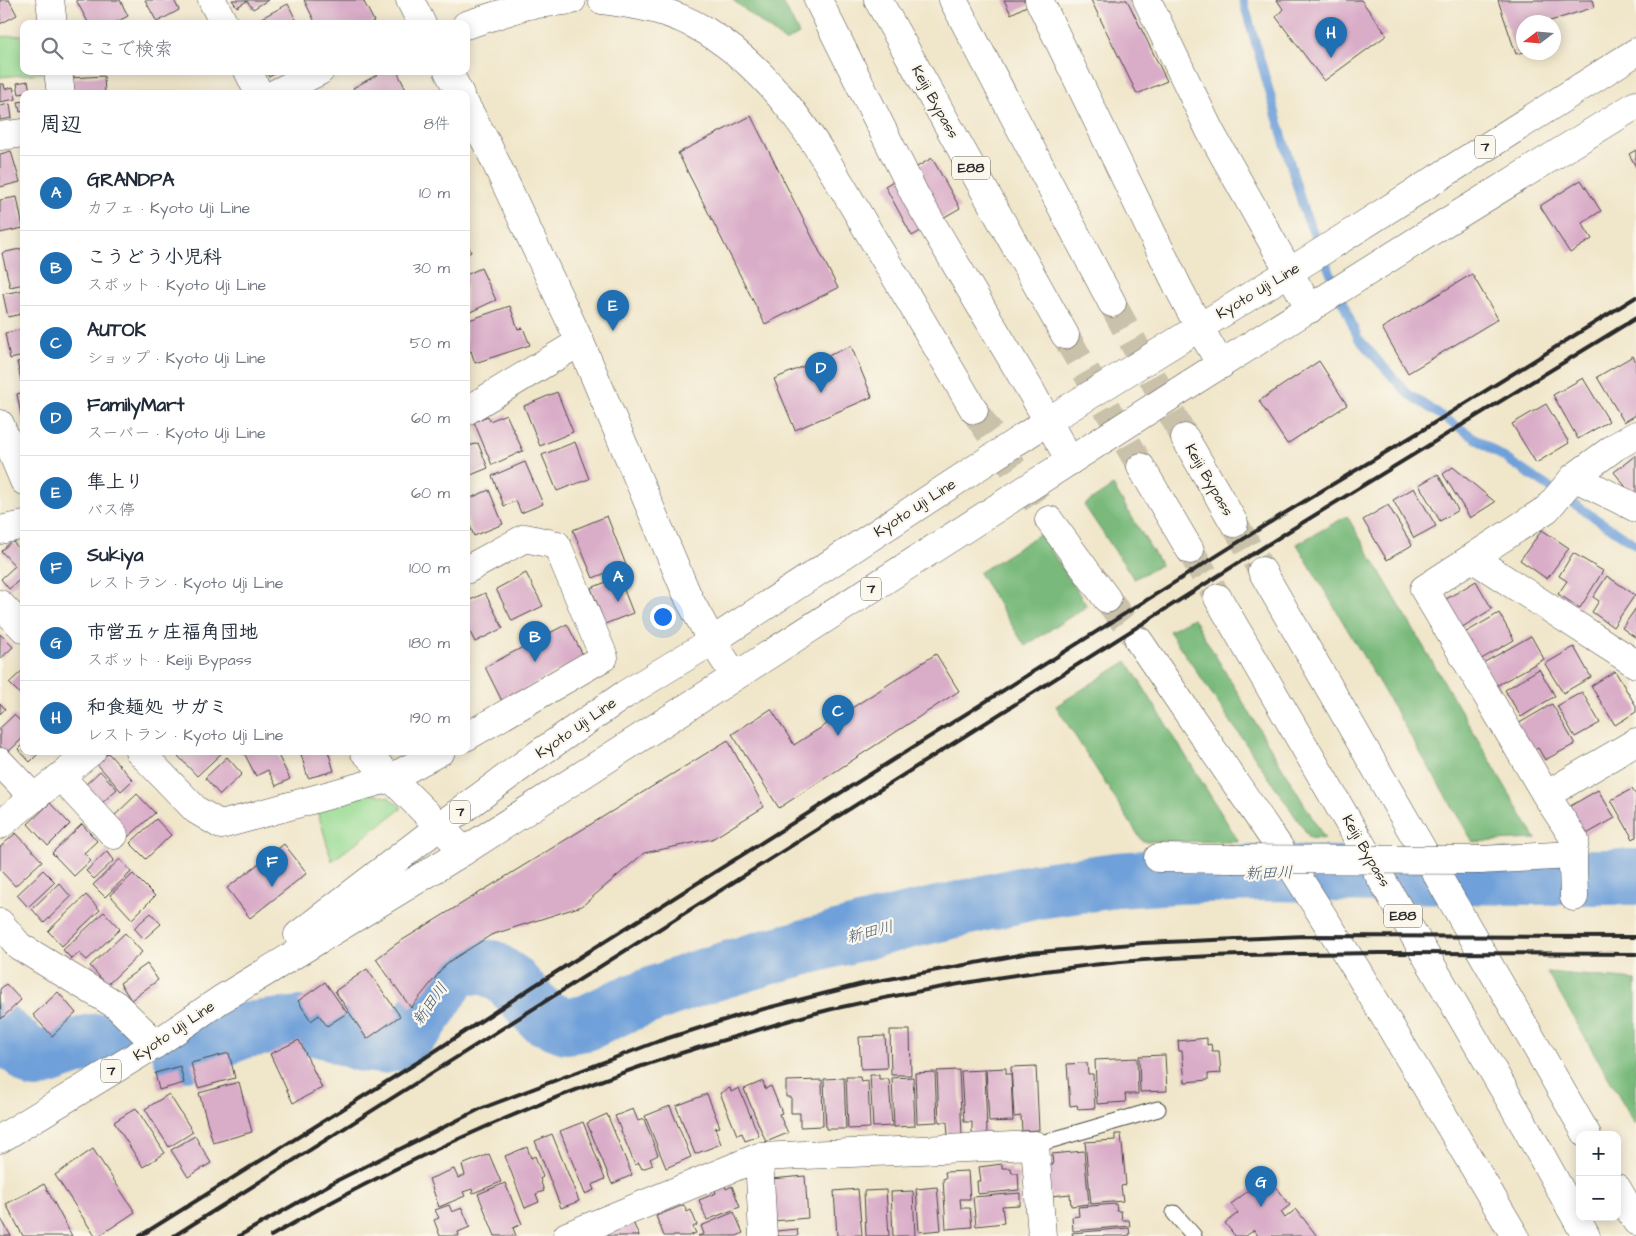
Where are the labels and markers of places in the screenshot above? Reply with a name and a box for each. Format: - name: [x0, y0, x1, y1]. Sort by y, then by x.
- pin: H: [1315, 17, 1347, 58]
- pin: E: [597, 290, 629, 331]
- pin: D: [805, 352, 837, 393]
- pin: A: [602, 561, 634, 602]
- pin: B: [519, 621, 551, 662]
- pin: C: [822, 695, 854, 736]
- pin: F: [256, 846, 288, 887]
- pin: G: [1245, 1166, 1277, 1207]

